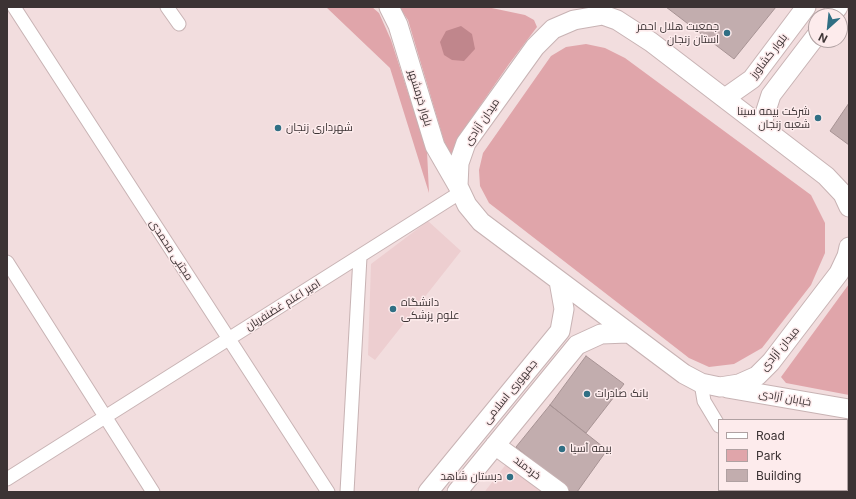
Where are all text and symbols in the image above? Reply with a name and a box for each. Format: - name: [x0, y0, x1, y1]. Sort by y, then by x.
- north arrow: [808, 8, 848, 48]
- place label: جمعیت هلال احمر استان زنجان: [637, 20, 719, 46]
- marker: جمعیت هلال احمر استان زنجان: [722, 28, 732, 38]
- text: N: [816, 30, 830, 46]
- street label: بلوار کشاورز: [747, 31, 791, 81]
- street label: بلوار خرمشهر: [405, 68, 435, 128]
- street label: میدان آزادی: [462, 96, 502, 148]
- place label: شرکت بیمه سینا شعبه زنجان: [737, 105, 810, 131]
- marker: شرکت بیمه سینا شعبه زنجان: [813, 113, 823, 123]
- place label: شهرداری زنجان: [286, 121, 353, 135]
- marker: شهرداری زنجان: [273, 123, 283, 133]
- street label: مجتبی محمدی: [146, 217, 196, 283]
- street label: امیر اعلم غضنفریان: [243, 277, 323, 333]
- place label: دانشگاه علوم پزشکی: [401, 296, 460, 322]
- marker: دانشگاه علوم پزشکی: [388, 304, 398, 314]
- street label: میدان آزادی: [758, 324, 802, 374]
- street label: جمهوری اسلامی: [480, 357, 540, 427]
- place label: بانک صادرات: [595, 387, 648, 401]
- street label: خیابان آزادی: [758, 387, 812, 409]
- marker: بانک صادرات: [582, 389, 592, 399]
- legend: [718, 419, 848, 491]
- text: Road: [756, 428, 785, 443]
- place label: بیمه آسیا: [570, 442, 612, 456]
- marker: بیمه آسیا: [557, 444, 567, 454]
- text: Park: [756, 448, 782, 463]
- street label: خردمند: [511, 453, 543, 483]
- text: Building: [756, 468, 801, 483]
- place label: دبستان شاهد: [440, 470, 502, 484]
- marker: دبستان شاهد: [505, 472, 515, 482]

